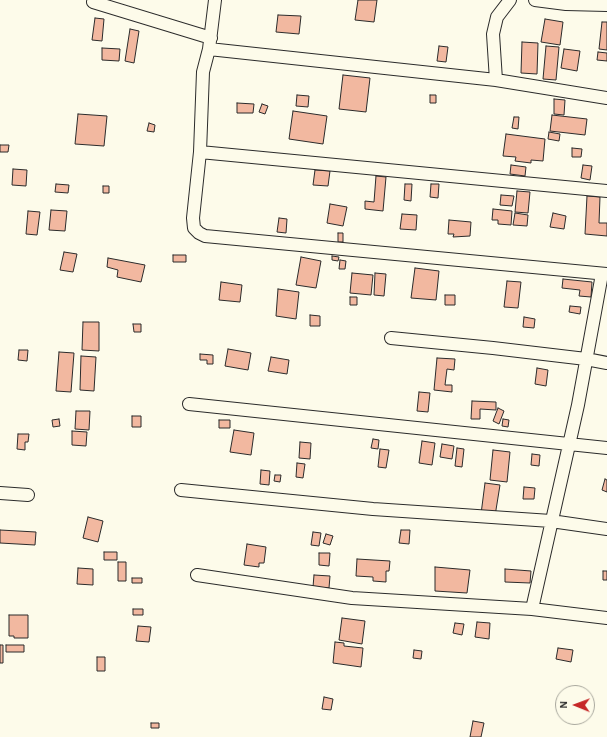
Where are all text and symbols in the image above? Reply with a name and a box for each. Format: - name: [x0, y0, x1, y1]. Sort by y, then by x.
- north arrow: [555, 685, 595, 725]
- text: N: [558, 701, 569, 709]

